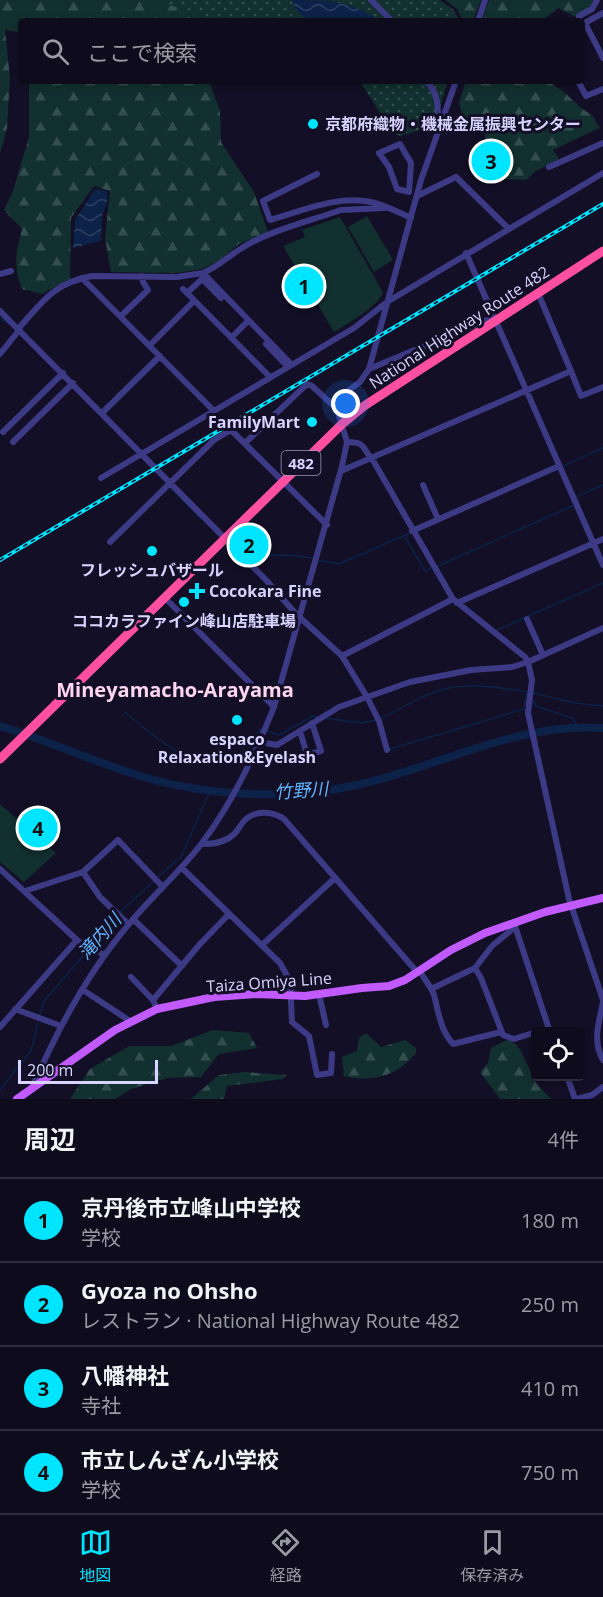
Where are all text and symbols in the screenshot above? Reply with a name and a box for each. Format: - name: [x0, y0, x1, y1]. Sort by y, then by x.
- search box: [18, 18, 585, 84]
- icon: search: [39, 35, 72, 68]
- text: ここで検索: [87, 37, 197, 67]
- place label: 京都府織物・機械金属振興センター: [325, 113, 581, 135]
- marker: 京都府織物・機械金属振興センター: [306, 117, 320, 131]
- pin: 3: [472, 138, 510, 184]
- street label: National Highway Route 482: [365, 260, 553, 394]
- pin: 1: [284, 264, 324, 308]
- your location: [331, 389, 360, 418]
- place label: FamilyMart: [208, 411, 300, 433]
- marker: FamilyMart: [305, 415, 319, 429]
- road number: 482: [282, 451, 320, 475]
- pin: 2: [230, 522, 268, 568]
- marker: フレッシュバザール: [145, 544, 159, 558]
- place label: フレッシュバザール: [80, 559, 224, 581]
- place label: Cocokara Fine: [209, 580, 322, 602]
- marker: Cocokara Fine: [190, 584, 204, 598]
- marker: ココカラファイン峰山店駐車場: [177, 595, 191, 609]
- place label: ココカラファイン峰山店駐車場: [72, 610, 296, 632]
- district label: Mineyamacho-Arayama: [56, 676, 294, 703]
- marker: espaco Relaxation&Eyelash: [230, 713, 244, 727]
- place label: espaco Relaxation&Eyelash: [158, 728, 316, 768]
- water label: 竹野川: [273, 776, 331, 804]
- pin: 4: [18, 806, 57, 850]
- water label: 滝内川: [72, 906, 127, 964]
- street label: Taiza Omiya Line: [205, 967, 333, 997]
- map controls: [531, 1027, 585, 1081]
- button: locate: [531, 1027, 585, 1081]
- scale bar: [18, 1057, 158, 1084]
- text: 200 m: [27, 1059, 73, 1081]
- text: 周辺: [24, 1121, 76, 1157]
- text: 4件: [548, 1126, 579, 1153]
- text: 京丹後市立峰山中学校: [81, 1192, 301, 1222]
- text: 1: [38, 1207, 49, 1234]
- text: 180 m: [521, 1207, 579, 1234]
- text: 学校: [81, 1224, 121, 1251]
- text: Gyoza no Ohsho: [81, 1275, 258, 1305]
- text: 2: [38, 1291, 49, 1318]
- text: 250 m: [521, 1291, 579, 1318]
- text: レストラン · National Highway Route 482: [81, 1307, 460, 1334]
- text: 八幡神社: [81, 1360, 169, 1390]
- text: 3: [38, 1375, 49, 1402]
- text: 410 m: [521, 1375, 579, 1402]
- text: 寺社: [81, 1392, 121, 1419]
- text: 市立しんざん小学校: [81, 1444, 279, 1474]
- text: 4: [38, 1459, 49, 1486]
- text: 750 m: [521, 1459, 579, 1486]
- text: 学校: [81, 1476, 121, 1503]
- tab: 地図: [79, 1526, 112, 1586]
- tab: 経路: [269, 1526, 302, 1586]
- tab: 保存済み: [460, 1526, 524, 1586]

